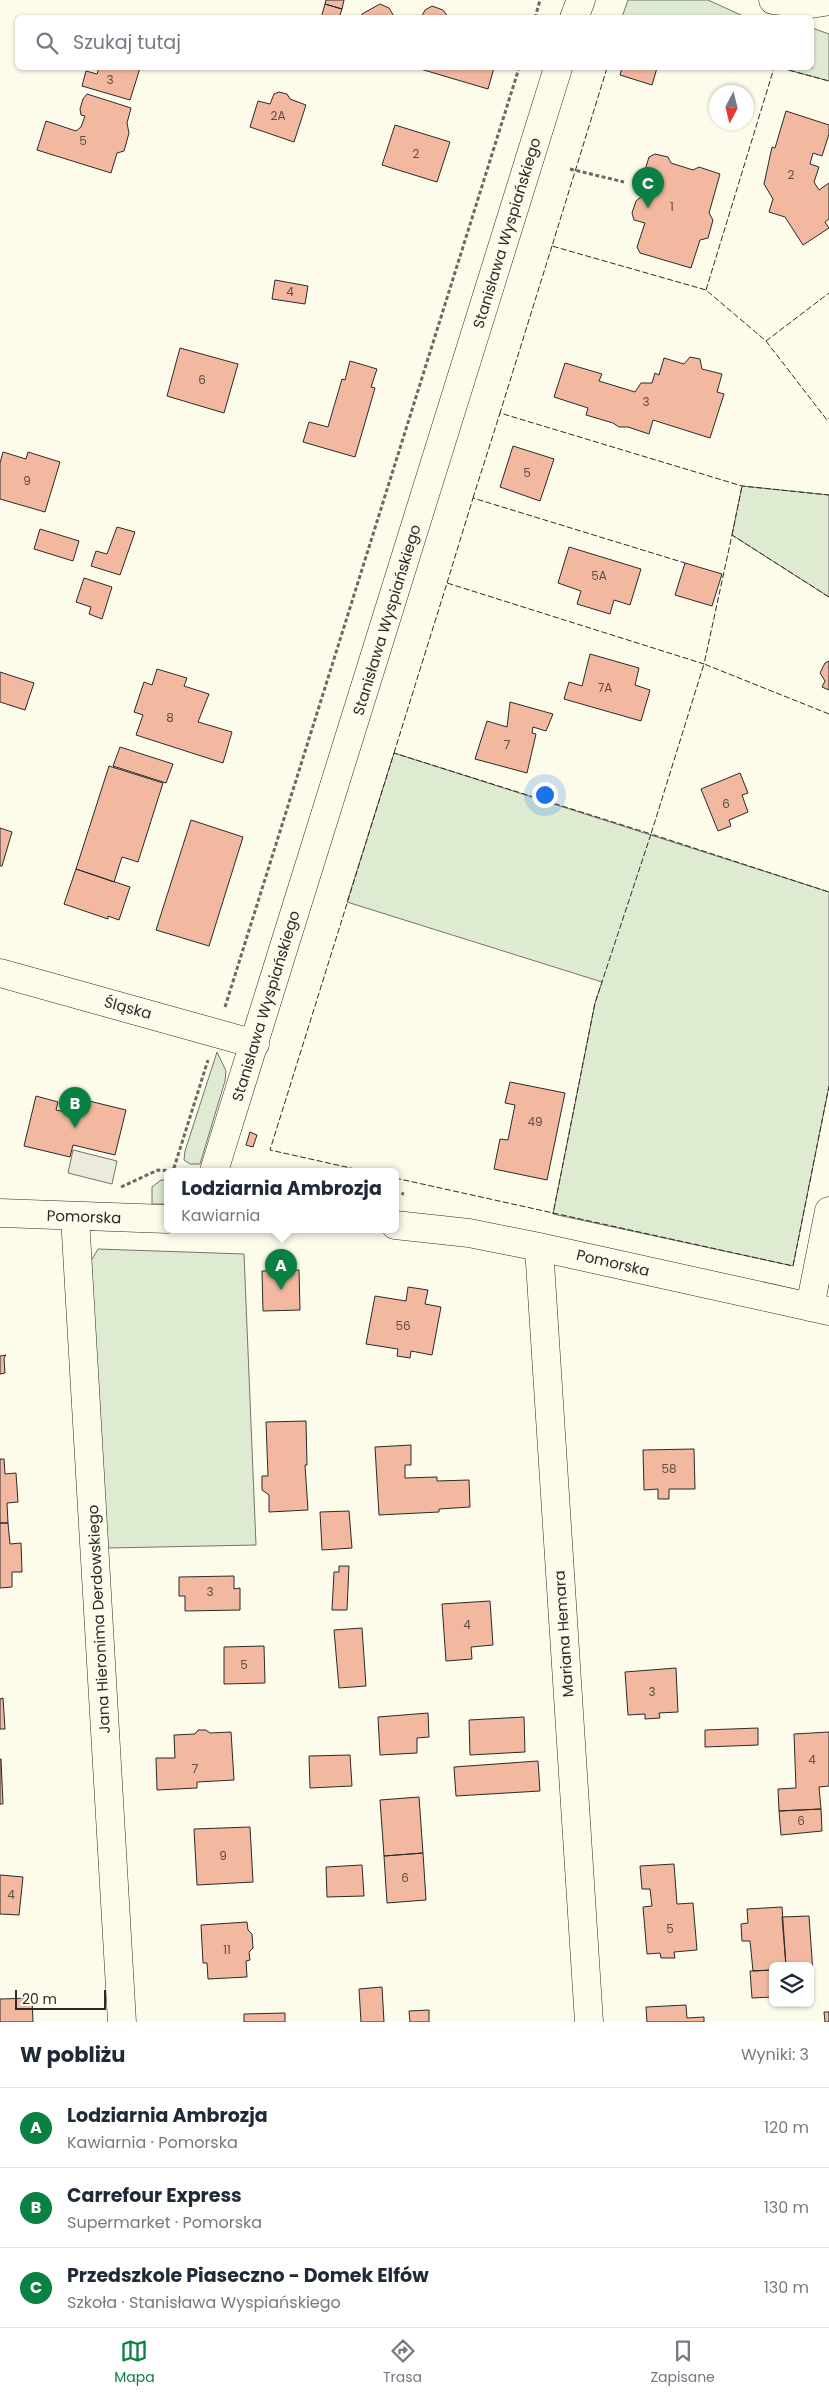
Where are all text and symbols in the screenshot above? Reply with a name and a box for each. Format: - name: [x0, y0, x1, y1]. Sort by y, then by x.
- search box: [15, 15, 814, 70]
- icon: search: [33, 29, 61, 57]
- text: Szukaj tutaj: [73, 29, 181, 56]
- house number: 3: [106, 71, 114, 88]
- north arrow: [709, 85, 754, 130]
- house number: 2A: [271, 107, 286, 124]
- house number: 5: [79, 132, 87, 149]
- street label: Stanisława Wyspiańskiego: [467, 135, 546, 331]
- house number: 2: [413, 145, 420, 162]
- house number: 2: [788, 166, 795, 183]
- pin: C: [632, 167, 664, 208]
- house number: 1: [670, 198, 674, 215]
- house number: 4: [286, 283, 294, 300]
- house number: 6: [198, 371, 206, 388]
- house number: 3: [642, 393, 650, 410]
- house number: 5: [523, 464, 531, 481]
- house number: 9: [23, 472, 31, 489]
- street label: Stanisława Wyspiańskiego: [347, 522, 426, 718]
- house number: 5A: [591, 567, 607, 584]
- house number: 7A: [598, 679, 612, 696]
- house number: 8: [166, 709, 174, 726]
- house number: 7: [504, 736, 511, 753]
- your location: [532, 782, 558, 808]
- house number: 6: [722, 795, 730, 812]
- street label: Stanisława Wyspiańskiego: [226, 908, 305, 1104]
- street label: Śląska: [102, 991, 154, 1024]
- pin: B: [59, 1087, 91, 1128]
- house number: 49: [527, 1113, 543, 1130]
- popup: [164, 1168, 399, 1233]
- text: Lodziarnia Ambrozja: [181, 1175, 382, 1202]
- text: Kawiarnia: [181, 1204, 260, 1227]
- street label: Pomorska: [46, 1205, 122, 1228]
- street label: Pomorska: [574, 1244, 652, 1281]
- pin: A: [265, 1249, 297, 1290]
- house number: 56: [395, 1317, 411, 1334]
- house number: 58: [661, 1460, 677, 1477]
- street label: Jana Hieronima Derdowskiego: [82, 1504, 115, 1734]
- street label: Mariana Hemara: [549, 1570, 578, 1698]
- house number: 3: [206, 1583, 214, 1600]
- house number: 4: [463, 1616, 471, 1633]
- house number: 5: [240, 1656, 248, 1673]
- house number: 3: [648, 1683, 656, 1700]
- house number: 4: [808, 1751, 816, 1768]
- house number: 7: [192, 1760, 199, 1777]
- house number: 6: [797, 1812, 805, 1829]
- house number: 9: [219, 1847, 227, 1864]
- house number: 6: [401, 1869, 409, 1886]
- house number: 4: [7, 1886, 15, 1903]
- house number: 5: [666, 1920, 674, 1937]
- house number: 11: [223, 1941, 231, 1958]
- map controls: [769, 1962, 814, 2007]
- button: layers: [769, 1962, 814, 2007]
- scale bar: [15, 1987, 106, 2010]
- text: 20 m: [22, 1989, 57, 2009]
- text: W pobliżu: [20, 2040, 125, 2069]
- text: Wyniki: 3: [741, 2043, 809, 2066]
- text: Lodziarnia Ambrozja: [67, 2102, 268, 2129]
- text: A: [30, 2116, 42, 2139]
- text: 120 m: [764, 2116, 809, 2139]
- text: Kawiarnia · Pomorska: [67, 2131, 238, 2154]
- text: Carrefour Express: [67, 2182, 242, 2209]
- text: B: [31, 2196, 41, 2219]
- text: 130 m: [764, 2196, 809, 2219]
- text: Supermarket · Pomorska: [67, 2211, 262, 2234]
- text: Przedszkole Piaseczno - Domek Elfów: [67, 2262, 429, 2289]
- text: C: [30, 2276, 42, 2299]
- text: 130 m: [764, 2276, 809, 2299]
- text: Szkoła · Stanisława Wyspiańskiego: [67, 2291, 341, 2314]
- tab: Mapa: [114, 2337, 155, 2388]
- tab: Trasa: [383, 2337, 422, 2388]
- tab: Zapisane: [650, 2337, 715, 2388]

